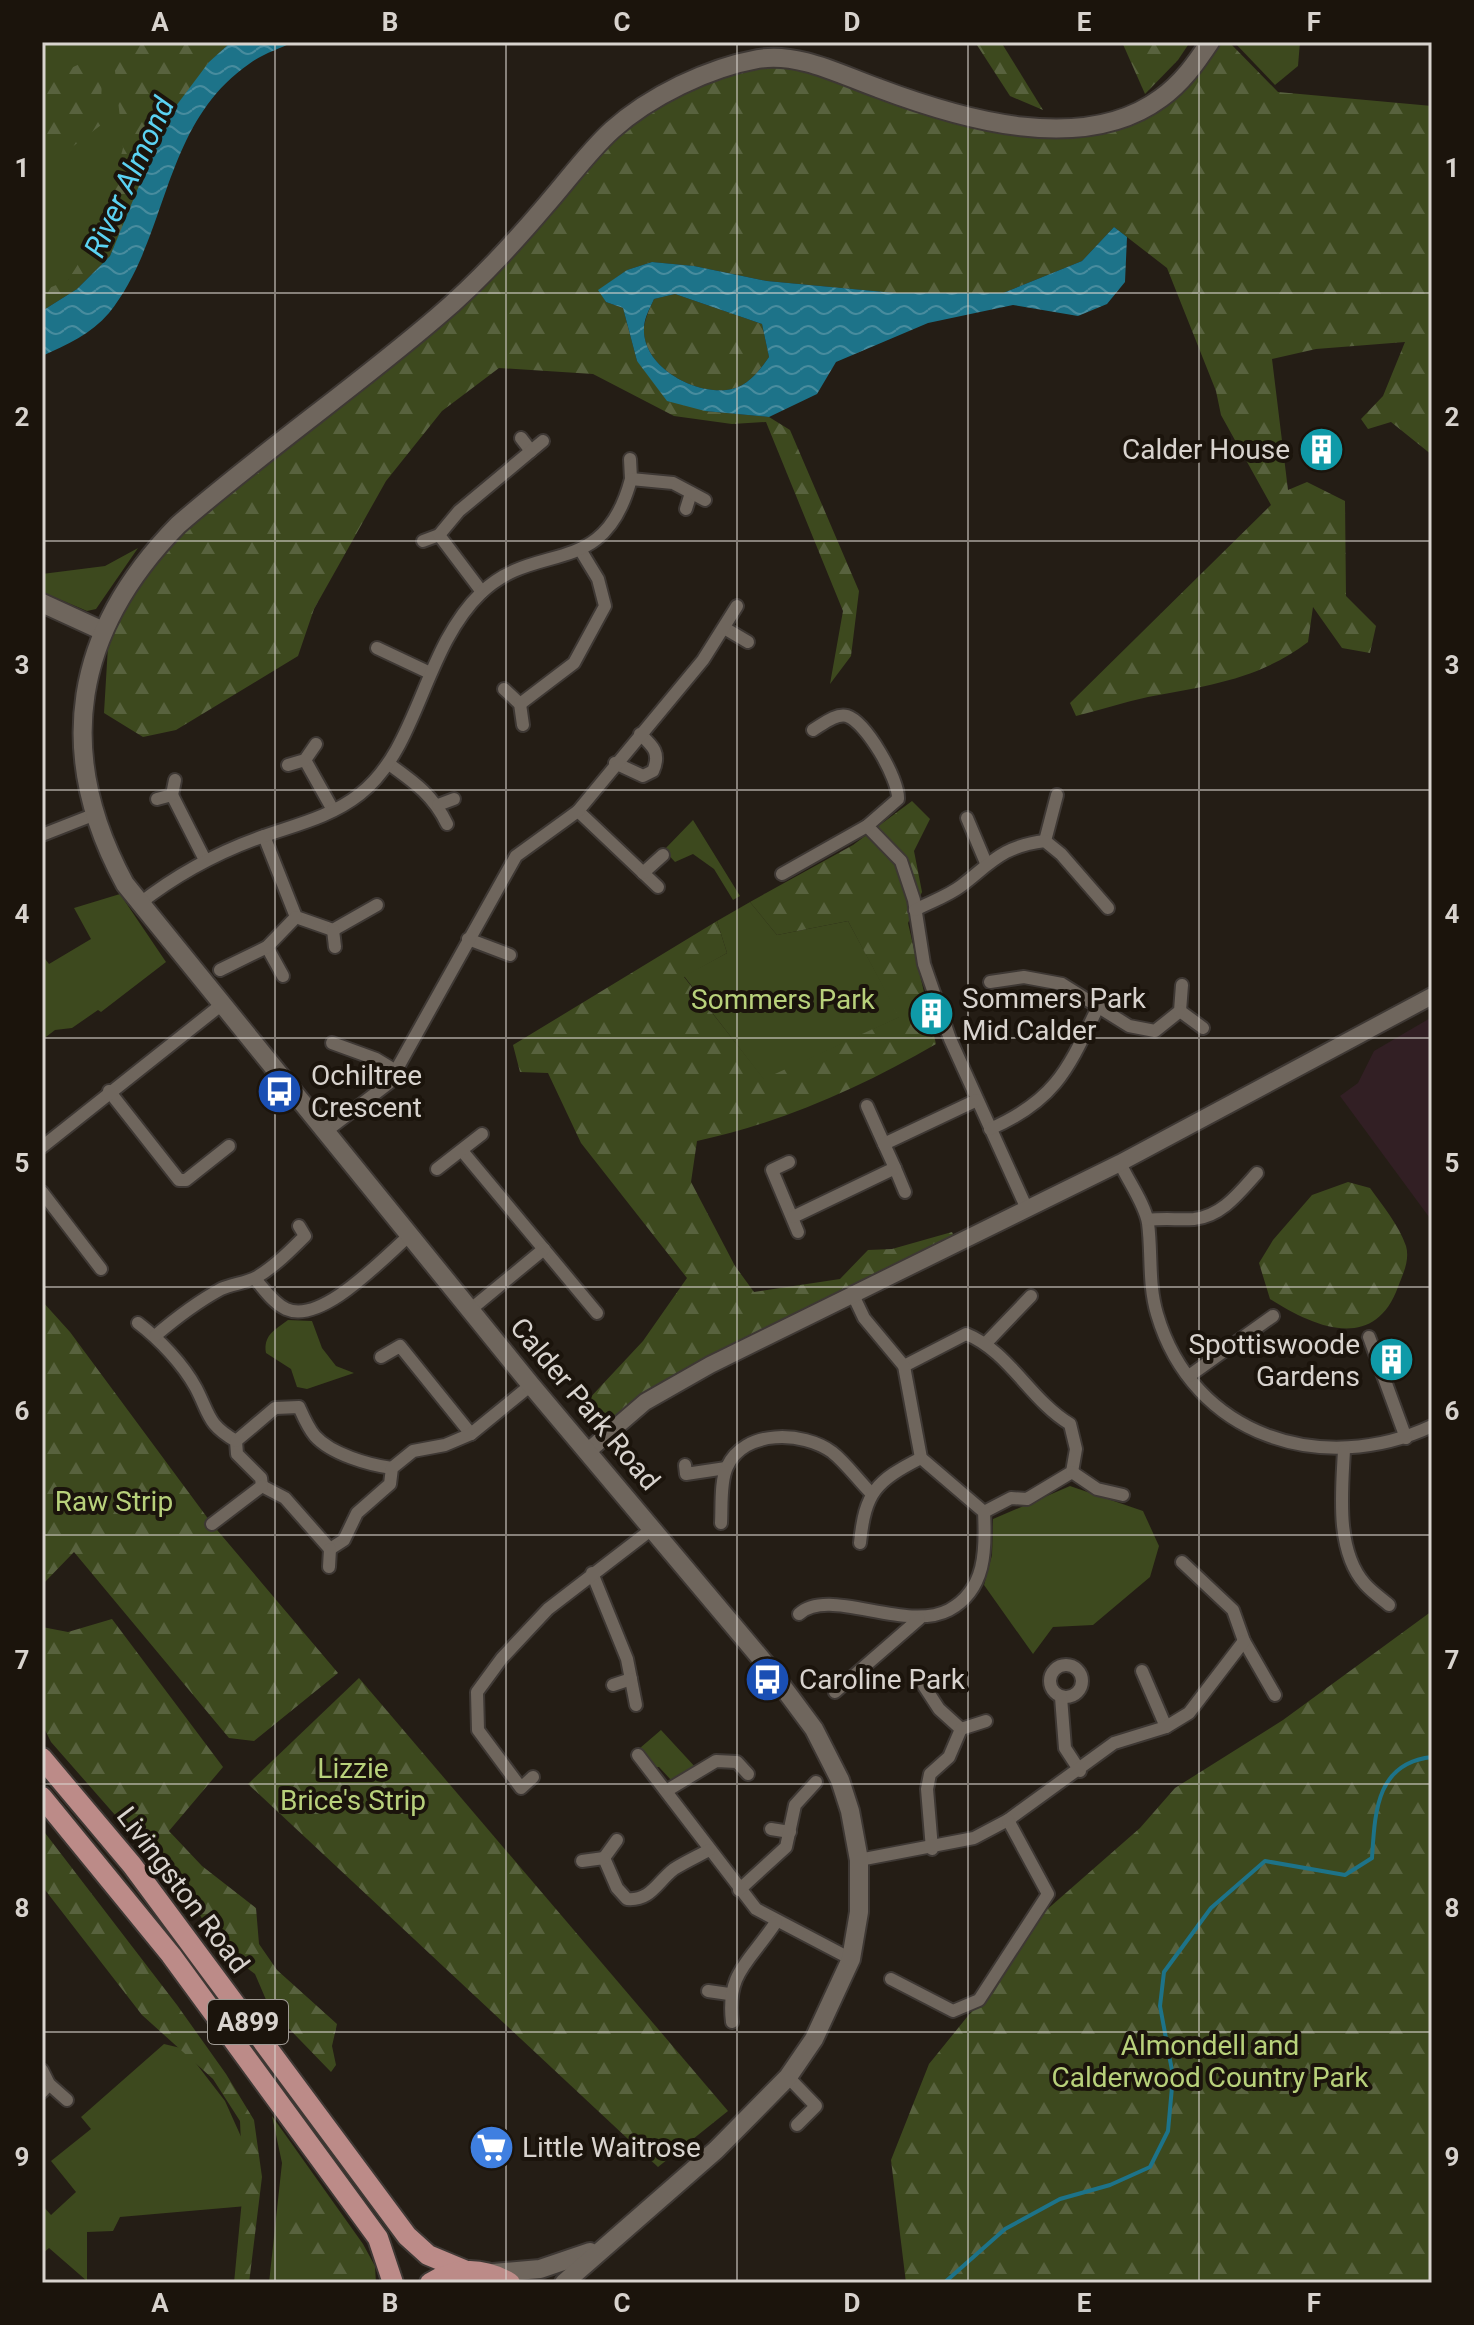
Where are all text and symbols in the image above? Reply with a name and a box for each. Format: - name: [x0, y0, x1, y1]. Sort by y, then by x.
- text: A: [151, 7, 169, 37]
- text: B: [382, 7, 398, 37]
- text: C: [613, 7, 631, 37]
- text: D: [844, 7, 860, 37]
- text: E: [1077, 7, 1092, 37]
- text: F: [1307, 7, 1321, 37]
- water label: River Almond: [77, 91, 181, 262]
- text: 1: [15, 153, 29, 183]
- text: 1: [1445, 153, 1459, 183]
- text: 2: [15, 402, 29, 432]
- text: 2: [1445, 402, 1459, 432]
- building icon: Calder House: [1297, 425, 1345, 473]
- place label: Calder House: [1122, 433, 1290, 466]
- text: 3: [15, 650, 29, 680]
- text: 3: [1445, 650, 1459, 680]
- text: 4: [15, 899, 30, 929]
- text: 4: [1445, 899, 1460, 929]
- place label: Sommers Park Mid Calder: [962, 982, 1147, 1047]
- park label: Sommers Park: [691, 983, 876, 1016]
- building icon: Sommers Park Mid Calder: [907, 990, 955, 1038]
- place label: Ochiltree Crescent: [311, 1059, 422, 1124]
- bus stop icon: Ochiltree Crescent: [256, 1067, 304, 1115]
- text: 5: [15, 1148, 29, 1178]
- text: 5: [1445, 1148, 1459, 1178]
- street label: Calder Park Road: [503, 1311, 667, 1497]
- place label: Spottiswoode Gardens: [1188, 1328, 1360, 1393]
- building icon: Spottiswoode Gardens: [1367, 1336, 1415, 1384]
- text: 6: [15, 1396, 30, 1426]
- text: 6: [1445, 1396, 1460, 1426]
- park label: Raw Strip: [55, 1485, 173, 1518]
- text: 7: [15, 1645, 29, 1675]
- text: 7: [1445, 1645, 1459, 1675]
- bus stop icon: Caroline Park: [744, 1655, 792, 1703]
- place label: Caroline Park: [799, 1663, 966, 1696]
- park label: Lizzie Brice's Strip: [280, 1752, 426, 1817]
- street label: Livingston Road: [110, 1800, 256, 1980]
- text: 8: [15, 1893, 29, 1923]
- text: 8: [1445, 1893, 1459, 1923]
- road number: A899: [208, 2000, 288, 2044]
- park label: Almondell and Calderwood Country Park: [1052, 2029, 1369, 2094]
- supermarket icon: Little Waitrose: [467, 2123, 515, 2171]
- place label: Little Waitrose: [522, 2131, 701, 2164]
- text: 9: [15, 2142, 29, 2172]
- text: 9: [1445, 2142, 1459, 2172]
- text: A: [151, 2288, 169, 2318]
- text: B: [382, 2288, 398, 2318]
- text: C: [613, 2288, 631, 2318]
- text: D: [844, 2288, 860, 2318]
- text: E: [1077, 2288, 1092, 2318]
- text: F: [1307, 2288, 1321, 2318]

